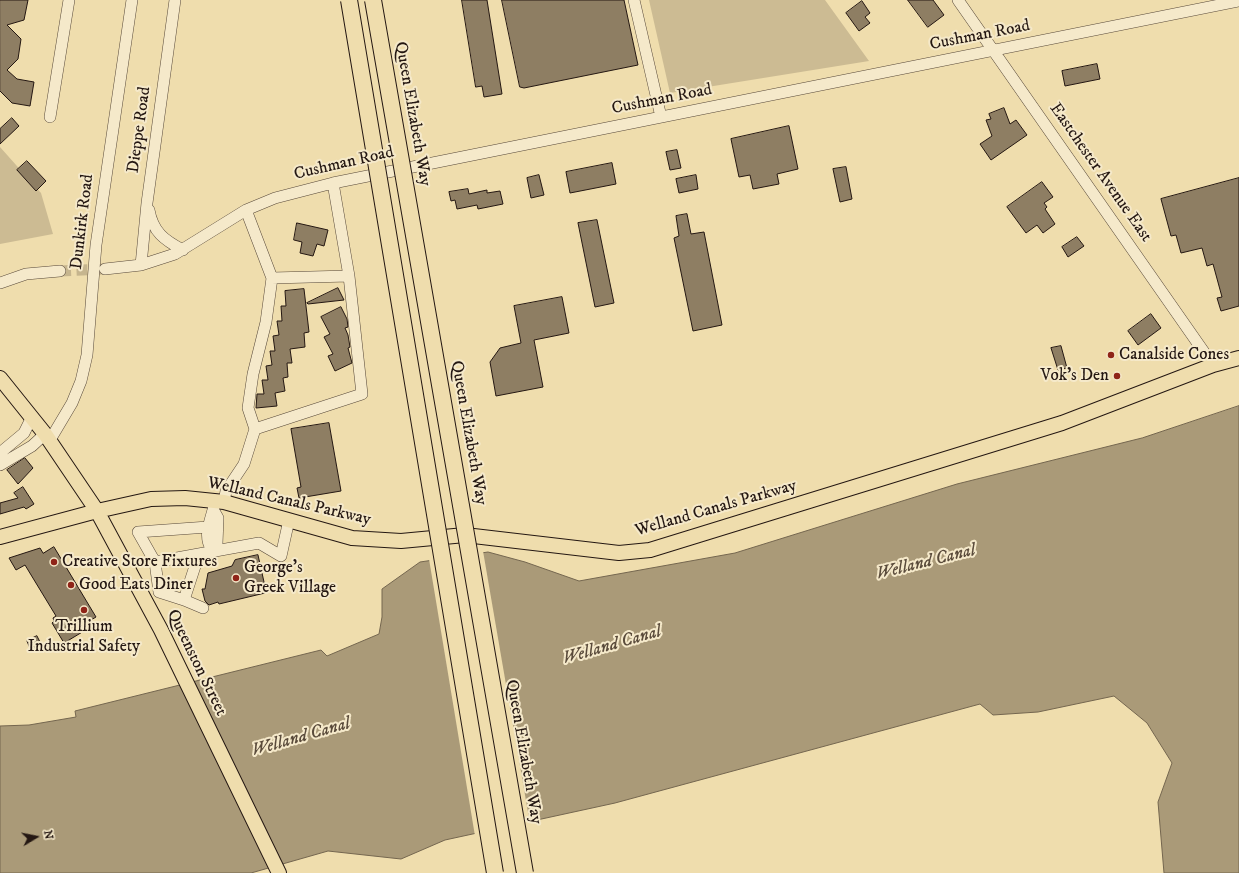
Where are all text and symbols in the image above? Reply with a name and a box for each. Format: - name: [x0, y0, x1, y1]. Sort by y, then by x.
- street label: Cushman Road: [928, 16, 1032, 56]
- street label: Queen Elizabeth Way: [389, 40, 435, 188]
- street label: Cushman Road: [610, 80, 714, 120]
- street label: Dieppe Road: [124, 85, 156, 175]
- street label: Eastchester Avenue East: [1044, 100, 1156, 246]
- street label: Cushman Road: [292, 143, 396, 185]
- street label: Dunkirk Road: [67, 173, 99, 271]
- place label: Canalside Cones: [1119, 345, 1229, 365]
- marker: Canalside Cones: [1106, 350, 1116, 360]
- street label: Queen Elizabeth Way: [445, 359, 491, 507]
- place label: Vok's Den: [1041, 366, 1109, 386]
- marker: Vok's Den: [1112, 371, 1122, 381]
- street label: Welland Canals Parkway: [205, 473, 373, 531]
- street label: Welland Canals Parkway: [633, 476, 799, 542]
- water label: Welland Canal: [874, 540, 978, 586]
- place label: Creative Store Fixtures: [62, 552, 217, 572]
- marker: Creative Store Fixtures: [49, 557, 59, 567]
- place label: George's Greek Village: [244, 558, 336, 598]
- marker: George's Greek Village: [231, 573, 241, 583]
- place label: Good Eats Diner: [79, 575, 193, 595]
- marker: Good Eats Diner: [66, 580, 76, 590]
- marker: Trillium Industrial Safety: [79, 605, 89, 615]
- street label: Queenston Street: [161, 606, 231, 720]
- place label: Trillium Industrial Safety: [28, 617, 140, 657]
- water label: Welland Canal: [560, 622, 664, 670]
- street label: Queen Elizabeth Way: [500, 678, 546, 826]
- water label: Welland Canal: [249, 714, 353, 762]
- north arrow: [16, 817, 56, 857]
- text: N: [40, 829, 55, 841]

